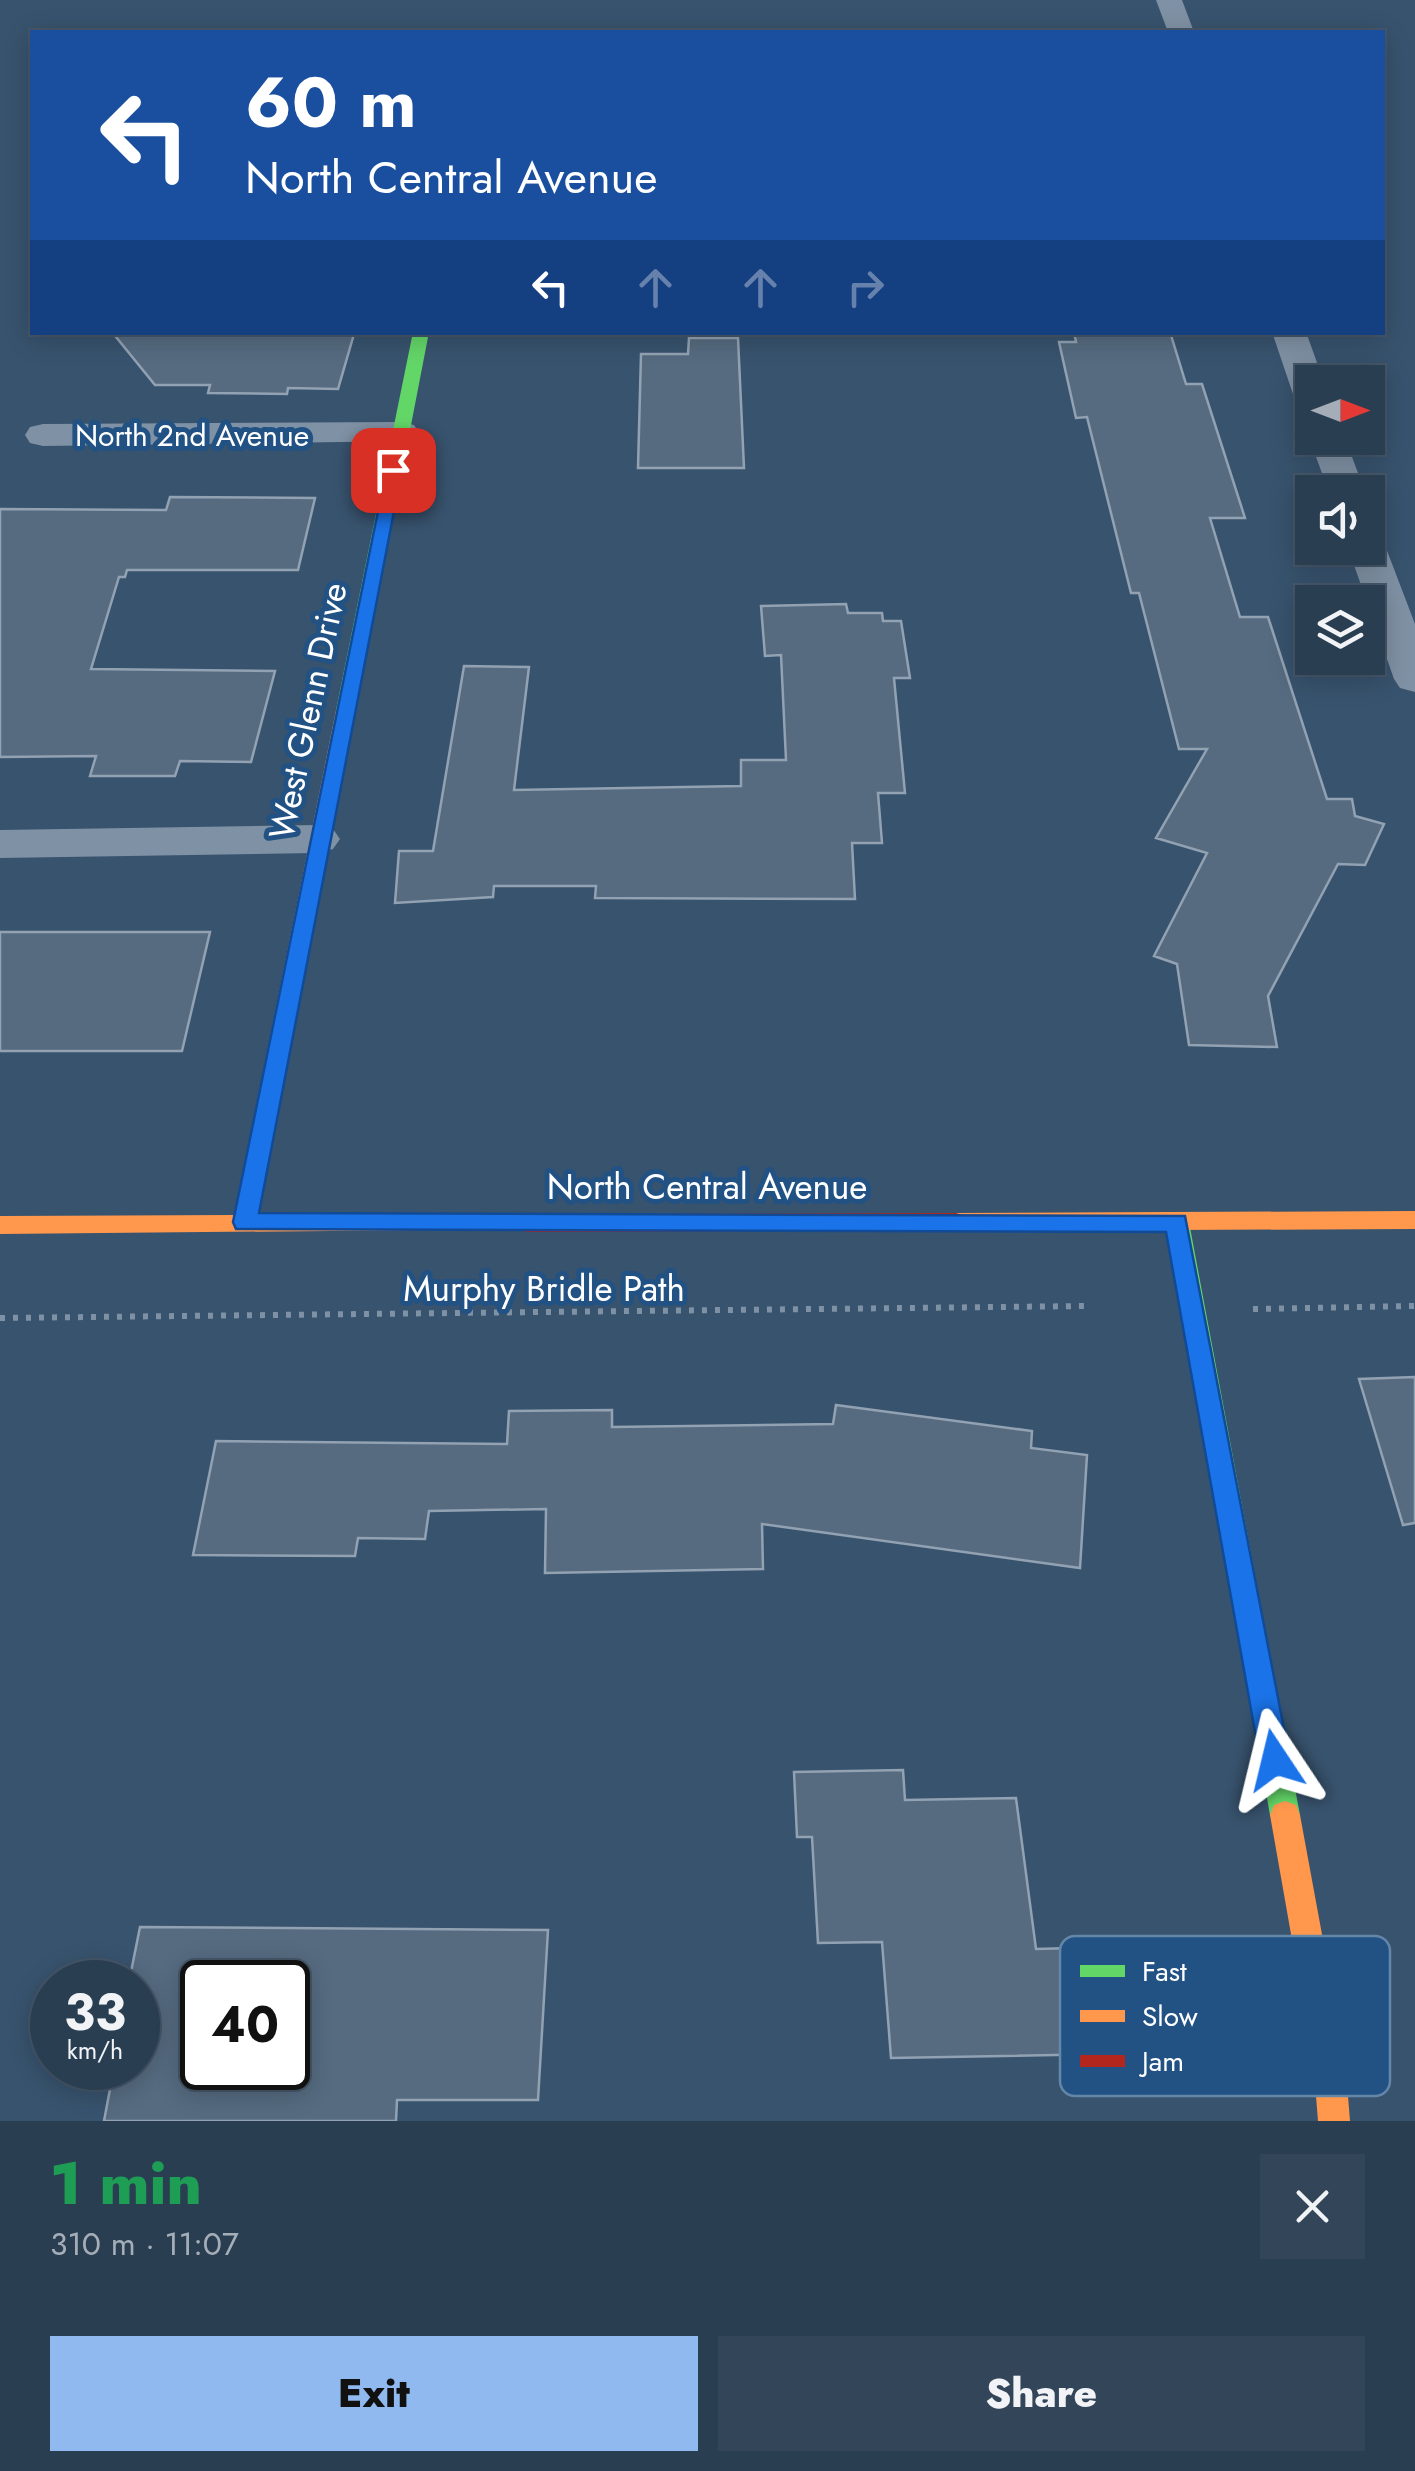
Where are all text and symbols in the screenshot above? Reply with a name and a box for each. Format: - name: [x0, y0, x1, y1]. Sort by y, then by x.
- text: 60 m: [245, 52, 417, 153]
- icon: left: [80, 70, 210, 200]
- text: North Central Avenue: [245, 145, 657, 210]
- icon: left: [523, 260, 578, 315]
- icon: ahead: [628, 260, 683, 315]
- icon: ahead: [733, 260, 788, 315]
- icon: right: [838, 260, 893, 315]
- north arrow: [1295, 365, 1385, 455]
- map controls: [1295, 365, 1385, 675]
- street label: North 2nd Avenue: [75, 414, 309, 457]
- pin: [351, 428, 436, 513]
- icon: arrive: [366, 443, 421, 498]
- button: sound: [1295, 475, 1385, 565]
- street label: West Glenn Drive: [256, 578, 360, 844]
- button: layers: [1295, 585, 1385, 675]
- street label: North Central Avenue: [547, 1162, 867, 1212]
- street label: Murphy Bridle Path: [403, 1264, 685, 1314]
- position arrow: [1223, 1708, 1327, 1812]
- legend: [1060, 1936, 1390, 2096]
- text: Fast: [1142, 1951, 1187, 1992]
- speed limit sign: 40: [180, 1960, 310, 2090]
- text: 33: [64, 1976, 126, 2049]
- text: Slow: [1142, 1996, 1198, 2037]
- text: km/h: [67, 2032, 123, 2068]
- text: Jam: [1138, 2041, 1184, 2082]
- text: 1 min: [50, 2140, 202, 2227]
- button: close: [1260, 2154, 1365, 2259]
- text: 310 m · 11:07: [50, 2221, 239, 2267]
- button: Exit: [50, 2336, 698, 2451]
- button: Share: [718, 2336, 1365, 2451]

